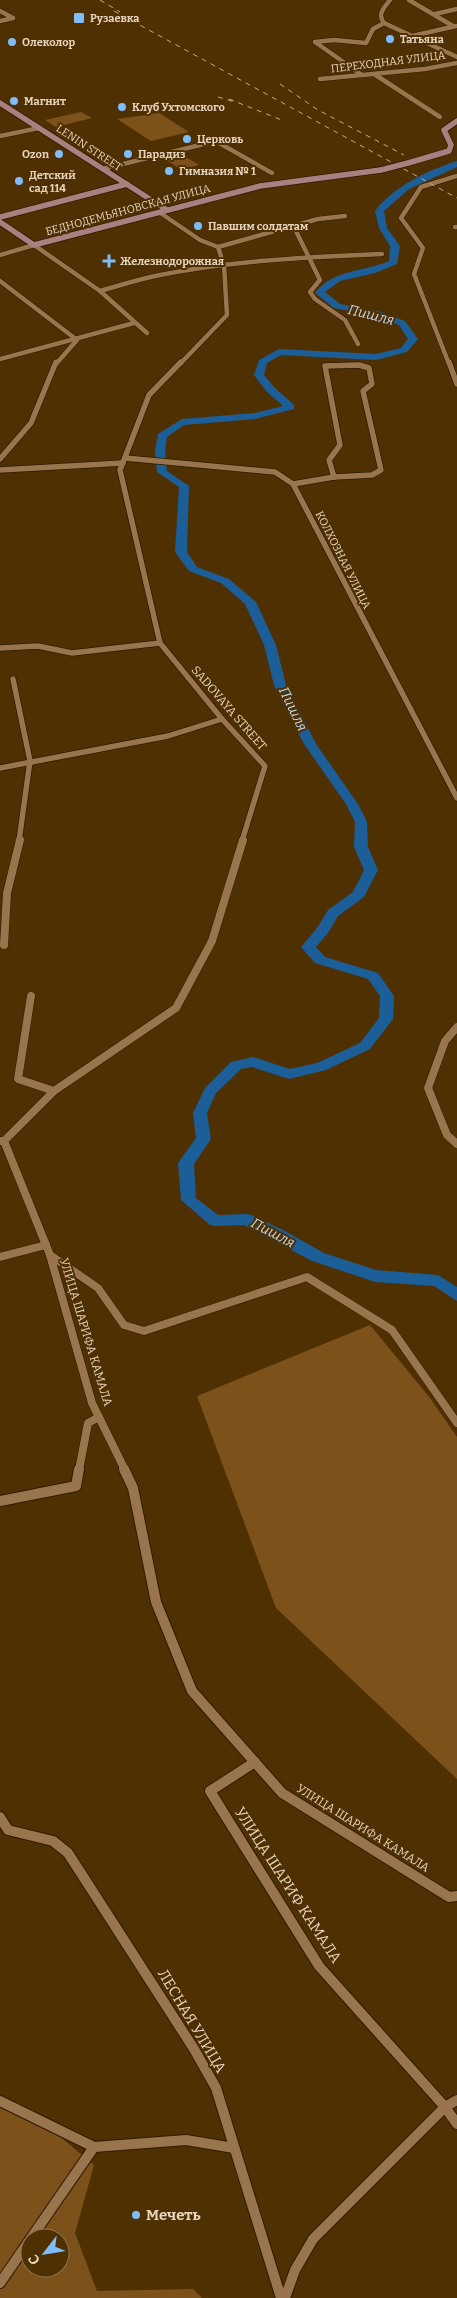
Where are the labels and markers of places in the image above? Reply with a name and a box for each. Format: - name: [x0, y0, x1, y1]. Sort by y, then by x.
- marker: Рузаевка: [72, 11, 86, 25]
- place label: Рузаевка: [90, 12, 140, 25]
- marker: Татьяна: [384, 33, 396, 45]
- place label: Татьяна: [400, 33, 445, 46]
- marker: Олеколор: [6, 36, 18, 48]
- place label: Олеколор: [22, 36, 76, 49]
- marker: Магнит: [8, 95, 20, 107]
- place label: Магнит: [24, 95, 66, 108]
- marker: Клуб Ухтомского: [116, 101, 128, 113]
- place label: Клуб Ухтомского: [132, 101, 225, 114]
- marker: Церковь: [181, 133, 193, 145]
- place label: Церковь: [197, 133, 243, 146]
- place label: Ozon: [22, 148, 49, 161]
- marker: Ozon: [53, 148, 65, 160]
- marker: Парадиз: [122, 148, 134, 160]
- place label: Парадиз: [138, 148, 186, 161]
- marker: Гимназия № 1: [163, 165, 175, 177]
- place label: Гимназия № 1: [179, 165, 256, 178]
- place label: Детский сад 114: [29, 169, 76, 195]
- marker: Детский сад 114: [13, 175, 25, 187]
- marker: Павшим солдатам: [192, 220, 204, 232]
- place label: Павшим солдатам: [208, 220, 308, 233]
- marker: Железнодорожная: [102, 254, 116, 268]
- place label: Железнодорожная: [120, 255, 225, 268]
- place label: Мечеть: [146, 2206, 201, 2224]
- marker: Мечеть: [130, 2209, 142, 2221]

